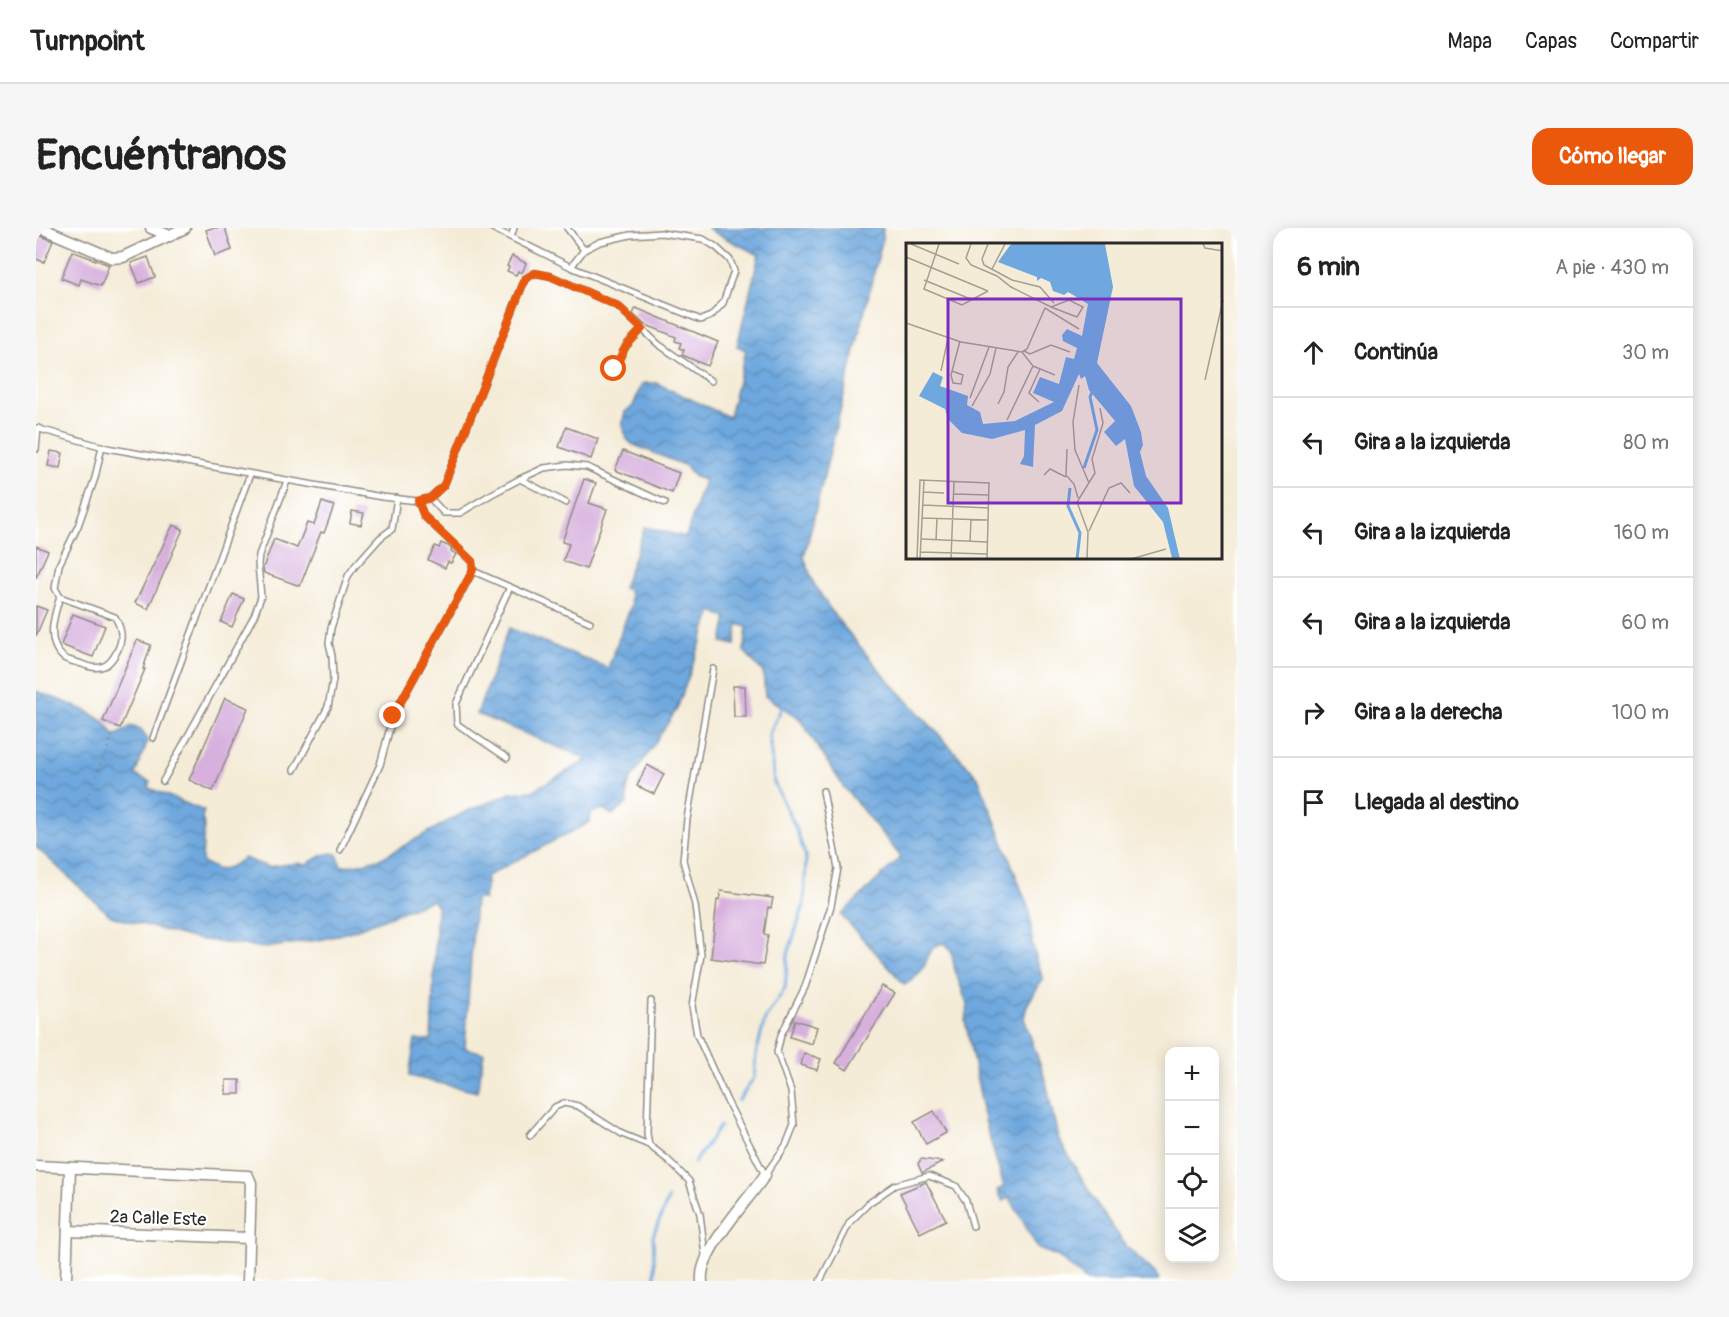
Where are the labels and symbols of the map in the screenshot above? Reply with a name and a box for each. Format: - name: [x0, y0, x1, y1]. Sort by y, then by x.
- inset map: [906, 243, 1222, 560]
- route start: [600, 355, 626, 381]
- route end: [379, 702, 405, 728]
- street label: 2a Calle Este: [109, 1205, 207, 1232]

